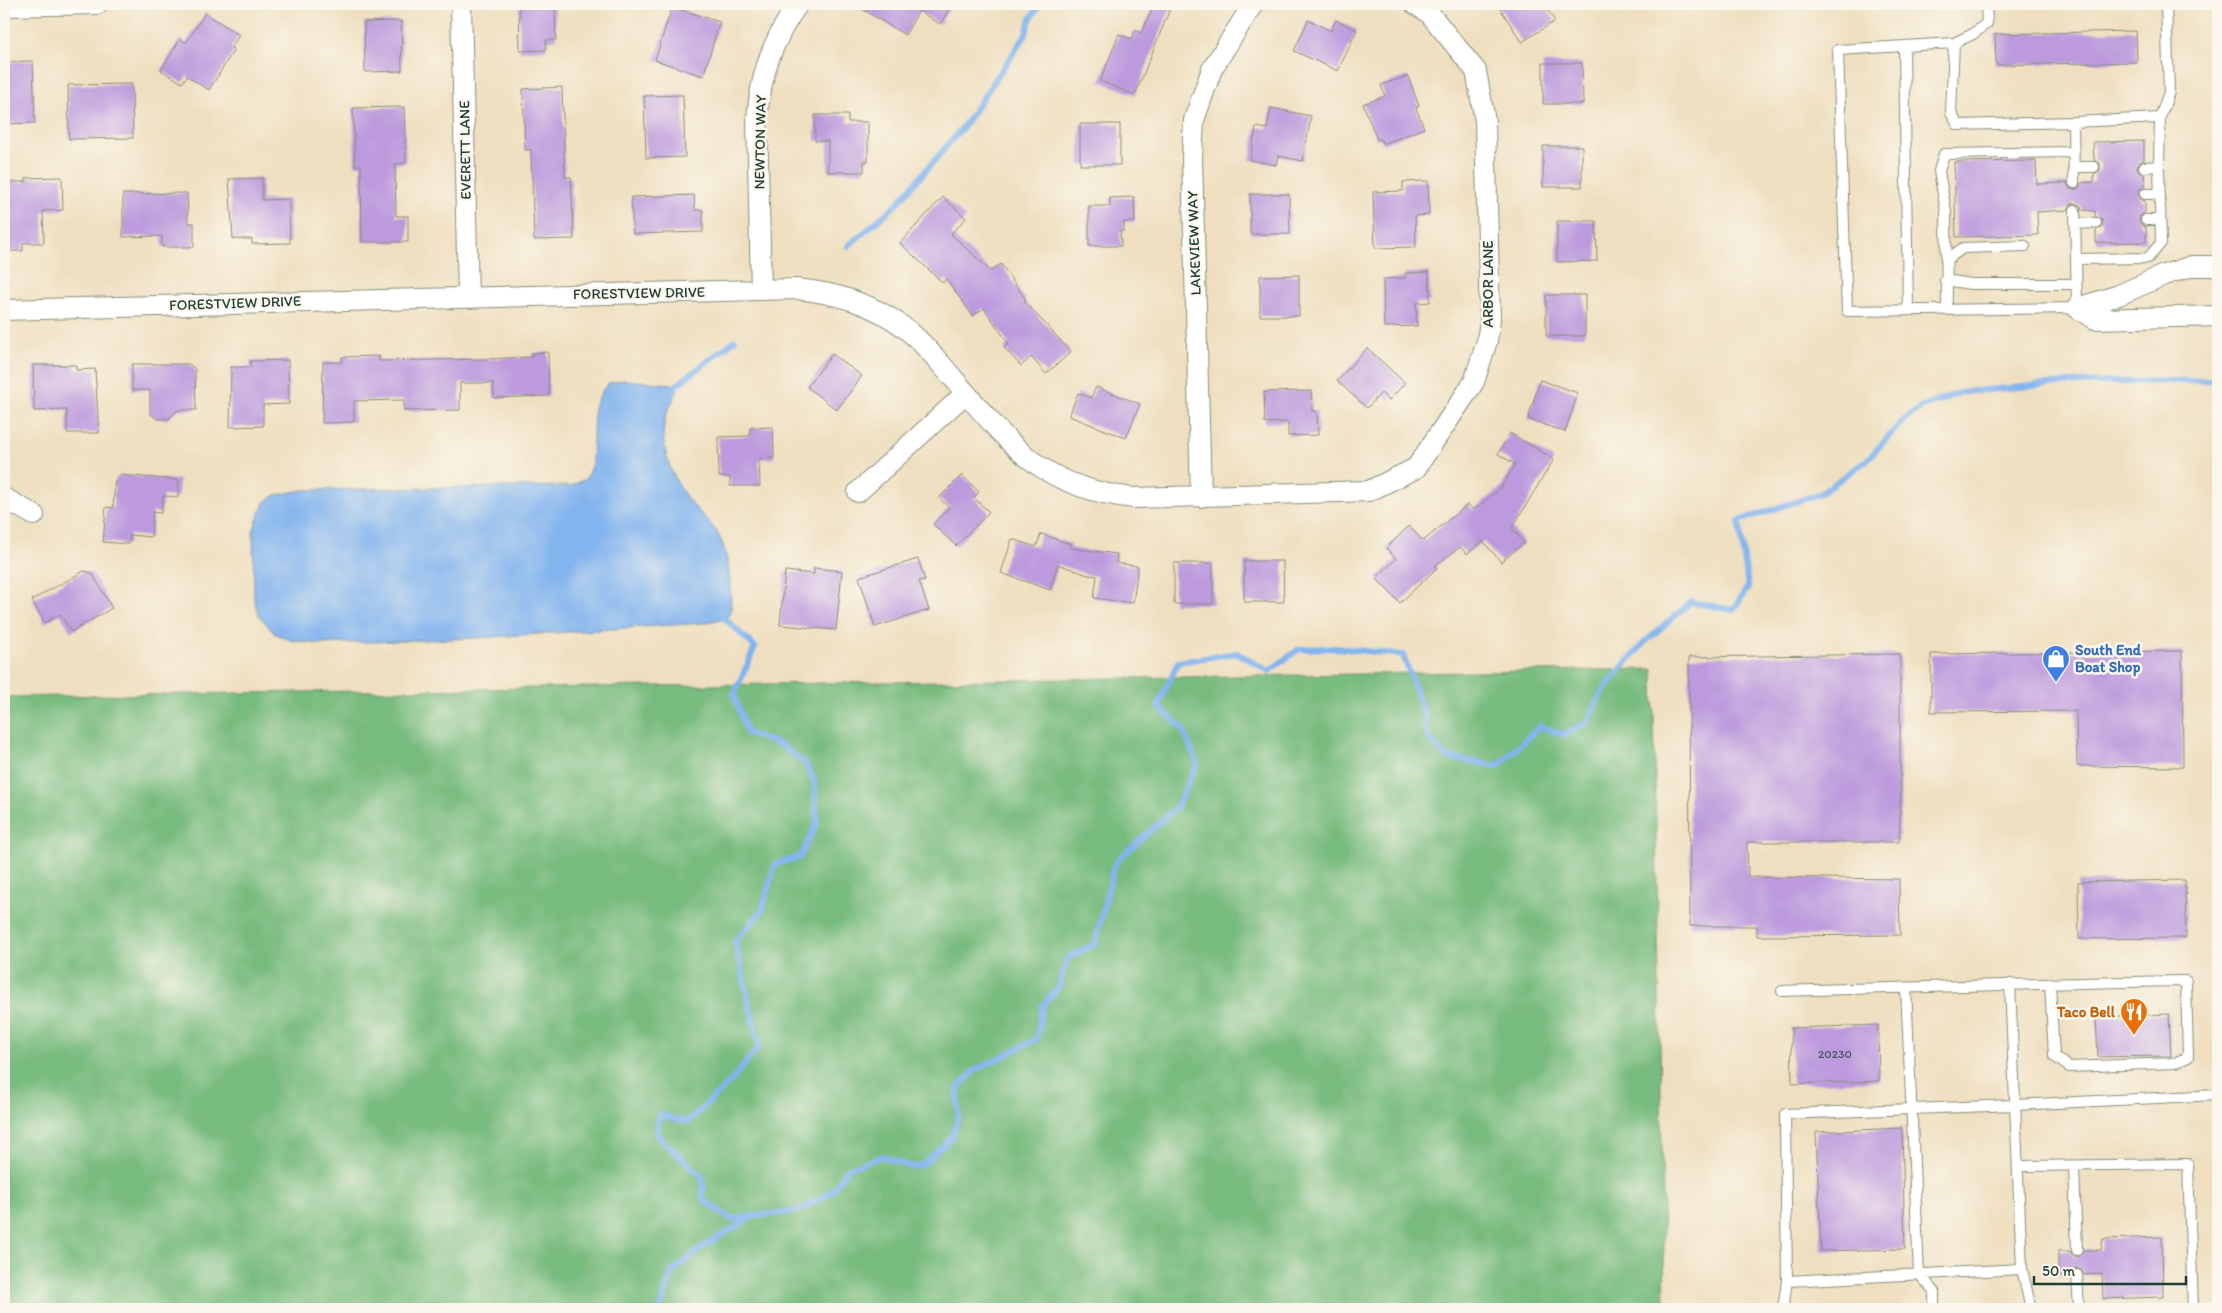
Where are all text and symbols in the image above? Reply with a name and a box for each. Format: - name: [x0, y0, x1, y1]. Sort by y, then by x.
- street label: NEWTON WAY: [750, 94, 770, 190]
- street label: EVERETT LANE: [455, 100, 475, 200]
- street label: LAKEVIEW WAY: [1183, 190, 1205, 296]
- street label: ARBOR LANE: [1479, 240, 1497, 328]
- street label: FORESTVIEW DRIVE: [573, 283, 705, 303]
- street label: FORESTVIEW DRIVE: [169, 292, 301, 314]
- place label: South End Boat Shop: [2075, 641, 2142, 677]
- shop icon: South End Boat Shop: [2041, 644, 2071, 683]
- restaurant icon: Taco Bell: [2119, 997, 2149, 1036]
- place label: Taco Bell: [2056, 1003, 2116, 1021]
- house number: 20230: [1818, 1047, 1852, 1061]
- scale bar: [2034, 1253, 2187, 1285]
- text: 50 m: [2042, 1262, 2075, 1280]

